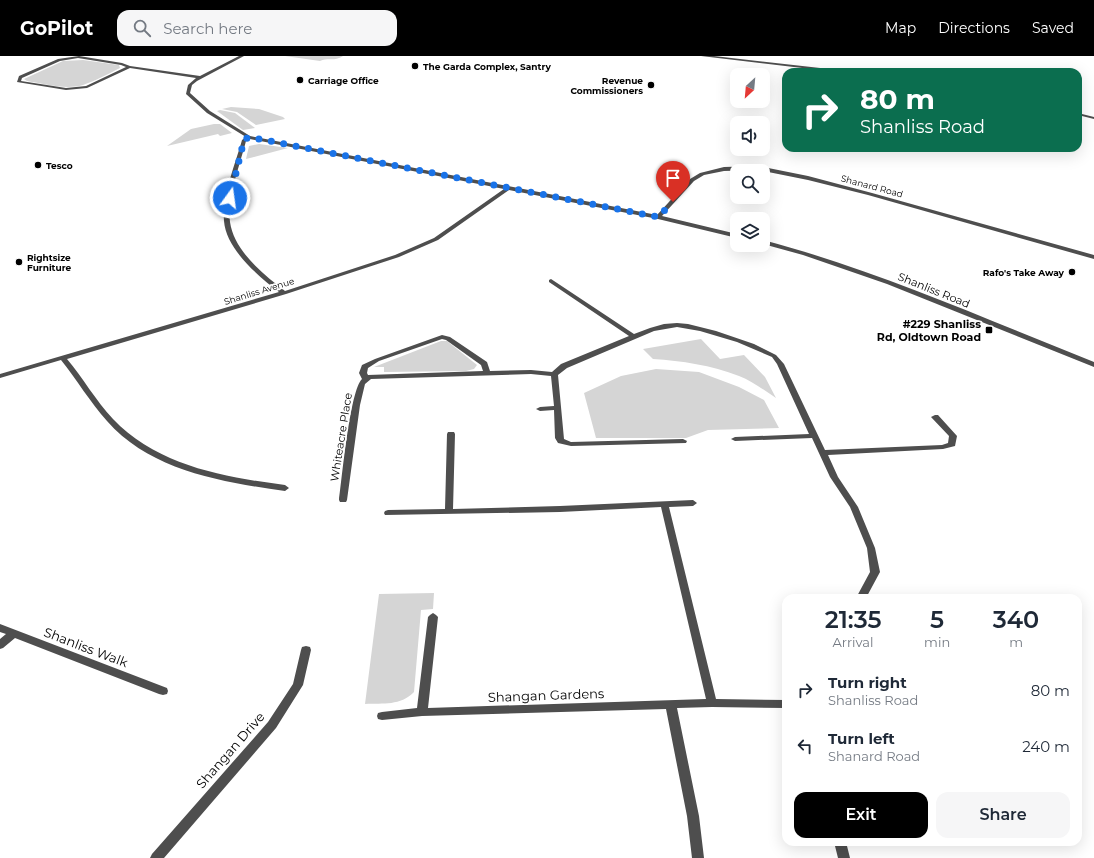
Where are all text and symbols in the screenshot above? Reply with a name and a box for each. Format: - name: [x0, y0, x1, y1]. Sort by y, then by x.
- search box: [117, 10, 397, 46]
- text: GoPilot: [20, 17, 93, 40]
- icon: search: [131, 17, 153, 39]
- text: Search here: [163, 19, 252, 38]
- text: Map: [885, 19, 916, 37]
- text: Directions: [938, 19, 1010, 37]
- text: Saved: [1032, 19, 1074, 37]
- marker: The Garda Complex, Santry: [410, 61, 420, 71]
- place label: The Garda Complex, Santry: [423, 61, 551, 72]
- north arrow: [730, 68, 770, 108]
- map controls: [730, 68, 770, 252]
- marker: Carriage Office: [295, 75, 305, 85]
- place label: Carriage Office: [308, 75, 379, 86]
- place label: Revenue Commissioners: [570, 75, 643, 96]
- marker: Revenue Commissioners: [646, 80, 656, 90]
- text: 80 m: [860, 82, 935, 116]
- icon: right: [794, 84, 846, 136]
- button: sound: [730, 116, 770, 156]
- text: Shanliss Road: [860, 116, 985, 138]
- marker: Tesco: [33, 160, 43, 170]
- place label: Tesco: [46, 160, 73, 171]
- pin: [656, 161, 690, 202]
- button: search: [730, 164, 770, 204]
- icon: arrive: [662, 167, 684, 189]
- street label: Shanard Road: [840, 172, 904, 200]
- position arrow: [209, 177, 251, 219]
- button: layers: [730, 212, 770, 252]
- place label: Rightsize Furniture: [27, 252, 71, 273]
- marker: Rightsize Furniture: [14, 257, 24, 267]
- place label: Rafo's Take Away: [983, 267, 1065, 278]
- marker: Rafo's Take Away: [1067, 267, 1077, 277]
- street label: Shanliss Road: [896, 269, 972, 311]
- street label: Shanliss Avenue: [223, 275, 296, 307]
- place label: #229 Shanliss Rd, Oldtown Road: [877, 317, 981, 344]
- marker: #229 Shanliss Rd, Oldtown Road: [984, 325, 994, 335]
- street label: Whiteacre Place: [327, 391, 355, 482]
- text: 21:35: [825, 605, 881, 634]
- text: 5: [930, 605, 944, 634]
- text: 340: [993, 605, 1039, 634]
- street label: Shanliss Walk: [42, 624, 131, 670]
- text: Arrival: [833, 634, 874, 650]
- text: min: [924, 634, 950, 650]
- text: m: [1009, 634, 1023, 650]
- text: Turn right: [828, 673, 907, 692]
- icon: right: [794, 679, 816, 701]
- text: 80 m: [1031, 681, 1070, 700]
- street label: Shangan Gardens: [487, 685, 605, 705]
- text: Shanliss Road: [828, 692, 918, 708]
- street label: Shangan Drive: [192, 708, 268, 791]
- text: Turn left: [828, 729, 895, 748]
- icon: left: [794, 735, 816, 757]
- text: 240 m: [1022, 737, 1070, 756]
- text: Shanard Road: [828, 748, 920, 764]
- button: Exit: [794, 792, 928, 838]
- button: Share: [936, 792, 1070, 838]

